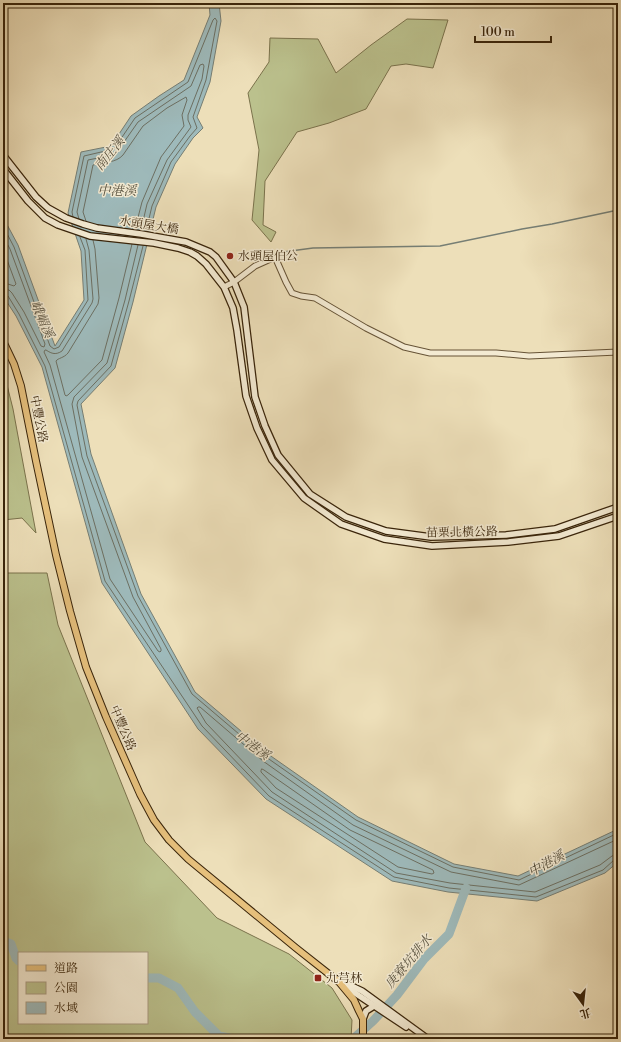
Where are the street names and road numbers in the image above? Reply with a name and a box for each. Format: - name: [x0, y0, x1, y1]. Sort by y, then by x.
- street label: 水頭屋大橋: [118, 213, 180, 238]
- street label: 中豐公路: [27, 394, 50, 444]
- street label: 苗栗北橫公路: [426, 524, 498, 541]
- street label: 中豐公路: [106, 703, 139, 753]

